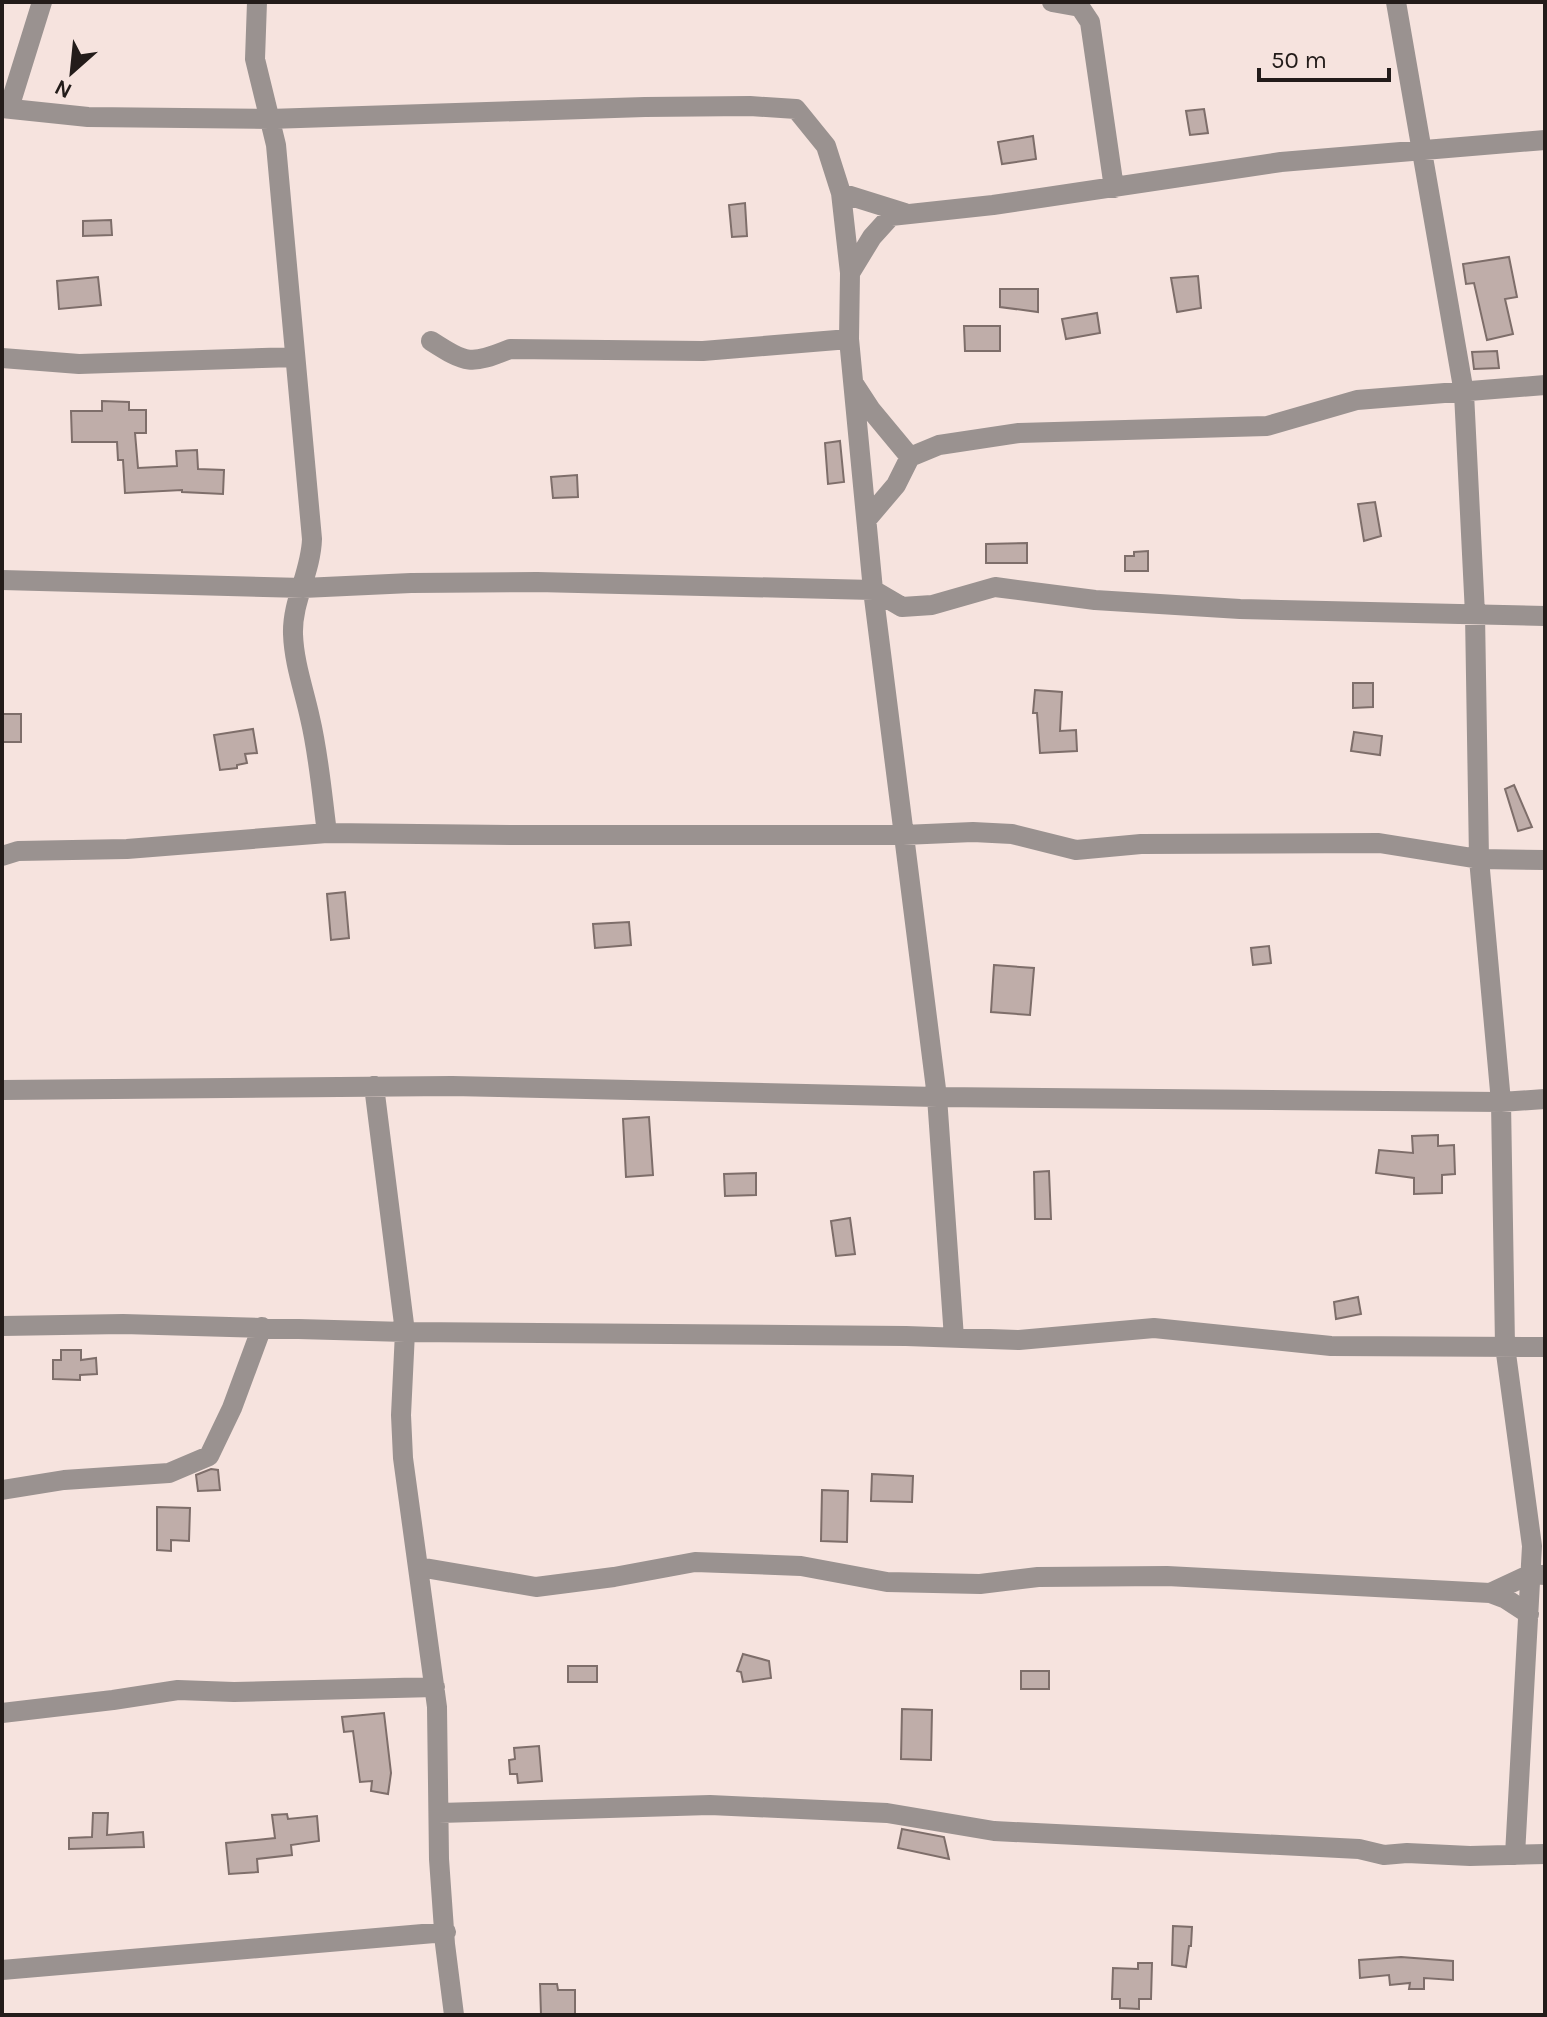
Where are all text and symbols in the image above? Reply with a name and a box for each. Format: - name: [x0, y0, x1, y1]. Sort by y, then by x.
- north arrow: [32, 32, 112, 112]
- scale bar: [1259, 32, 1389, 82]
- text: 50 m: [1271, 46, 1327, 74]
- text: N: [50, 74, 76, 104]

